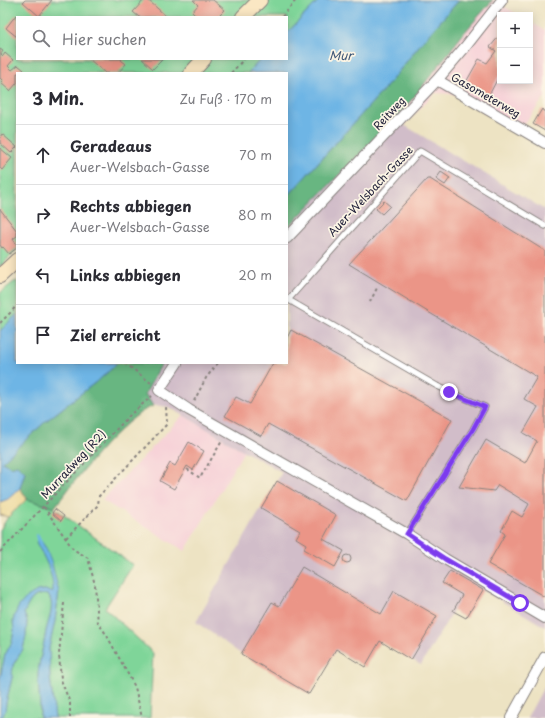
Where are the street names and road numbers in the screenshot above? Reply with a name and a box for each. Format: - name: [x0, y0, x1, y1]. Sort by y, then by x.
- street label: Gasometerweg: [448, 68, 524, 122]
- street label: Reitweg: [369, 92, 409, 134]
- street label: Auer-Welsbach-Gasse: [323, 142, 417, 240]
- street label: Murradweg (R2): [37, 426, 109, 502]

